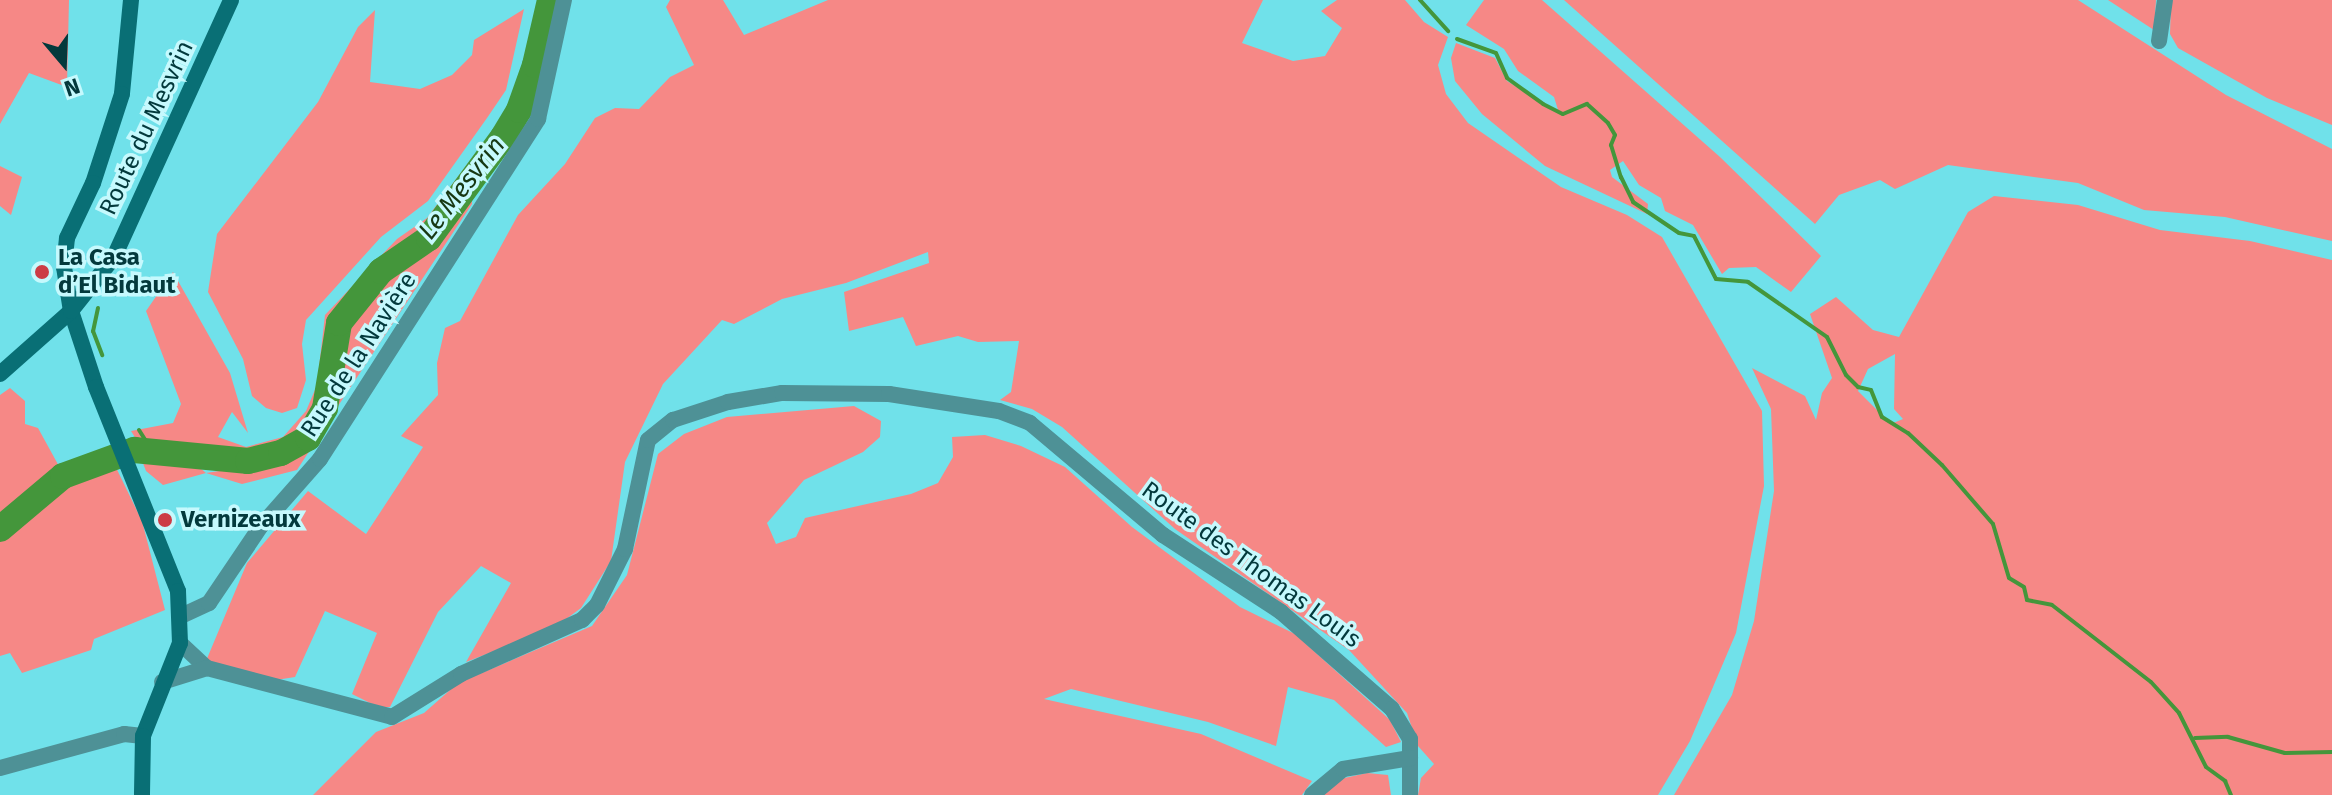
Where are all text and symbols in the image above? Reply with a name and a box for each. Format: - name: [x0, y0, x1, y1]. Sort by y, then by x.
- north arrow: [24, 24, 104, 104]
- street label: Route du Mesvrin: [94, 36, 200, 220]
- text: N: [61, 72, 83, 102]
- water label: Le Mesvrin: [412, 130, 512, 246]
- place label: La Casa d’El Bidaut: [58, 244, 176, 300]
- marker: La Casa d’El Bidaut: [33, 263, 51, 281]
- street label: Rue de la Navière: [295, 267, 423, 443]
- street label: Route des Thomas Louis: [1136, 476, 1366, 654]
- place label: Vernizeaux: [181, 506, 301, 534]
- marker: Vernizeaux: [156, 511, 174, 529]

